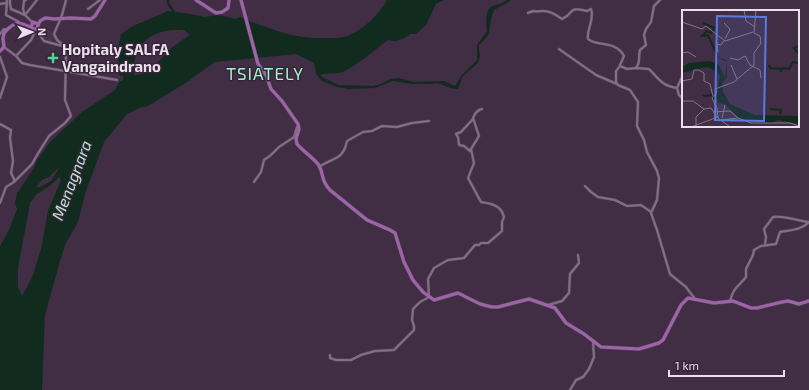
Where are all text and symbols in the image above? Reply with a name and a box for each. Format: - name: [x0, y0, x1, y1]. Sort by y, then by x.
- inset map: [682, 10, 799, 127]
- north arrow: [12, 12, 52, 52]
- text: N: [36, 28, 49, 36]
- place label: Hopitaly SALFA Vangaindrano: [62, 40, 169, 75]
- marker: Hopitaly SALFA Vangaindrano: [47, 52, 59, 64]
- district label: TSIATELY: [226, 63, 304, 83]
- water label: Menagnara: [47, 137, 95, 223]
- scale bar: [669, 352, 784, 378]
- text: 1 km: [675, 358, 699, 372]

